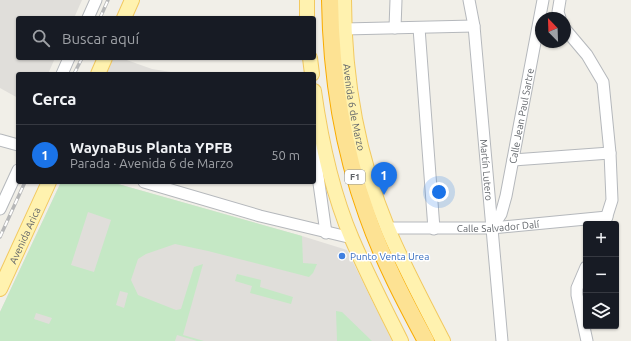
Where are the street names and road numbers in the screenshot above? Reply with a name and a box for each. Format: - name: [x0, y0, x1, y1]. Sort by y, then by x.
- street label: Avenida 6 de Marzo: [342, 63, 367, 152]
- street label: Calle Jean Paul Sartre: [507, 67, 536, 164]
- street label: Martín Lutero: [479, 139, 495, 201]
- road number: F1: [345, 170, 365, 184]
- street label: Avenida Arica: [7, 205, 42, 265]
- street label: Calle Salvador Dalí: [457, 218, 540, 234]

